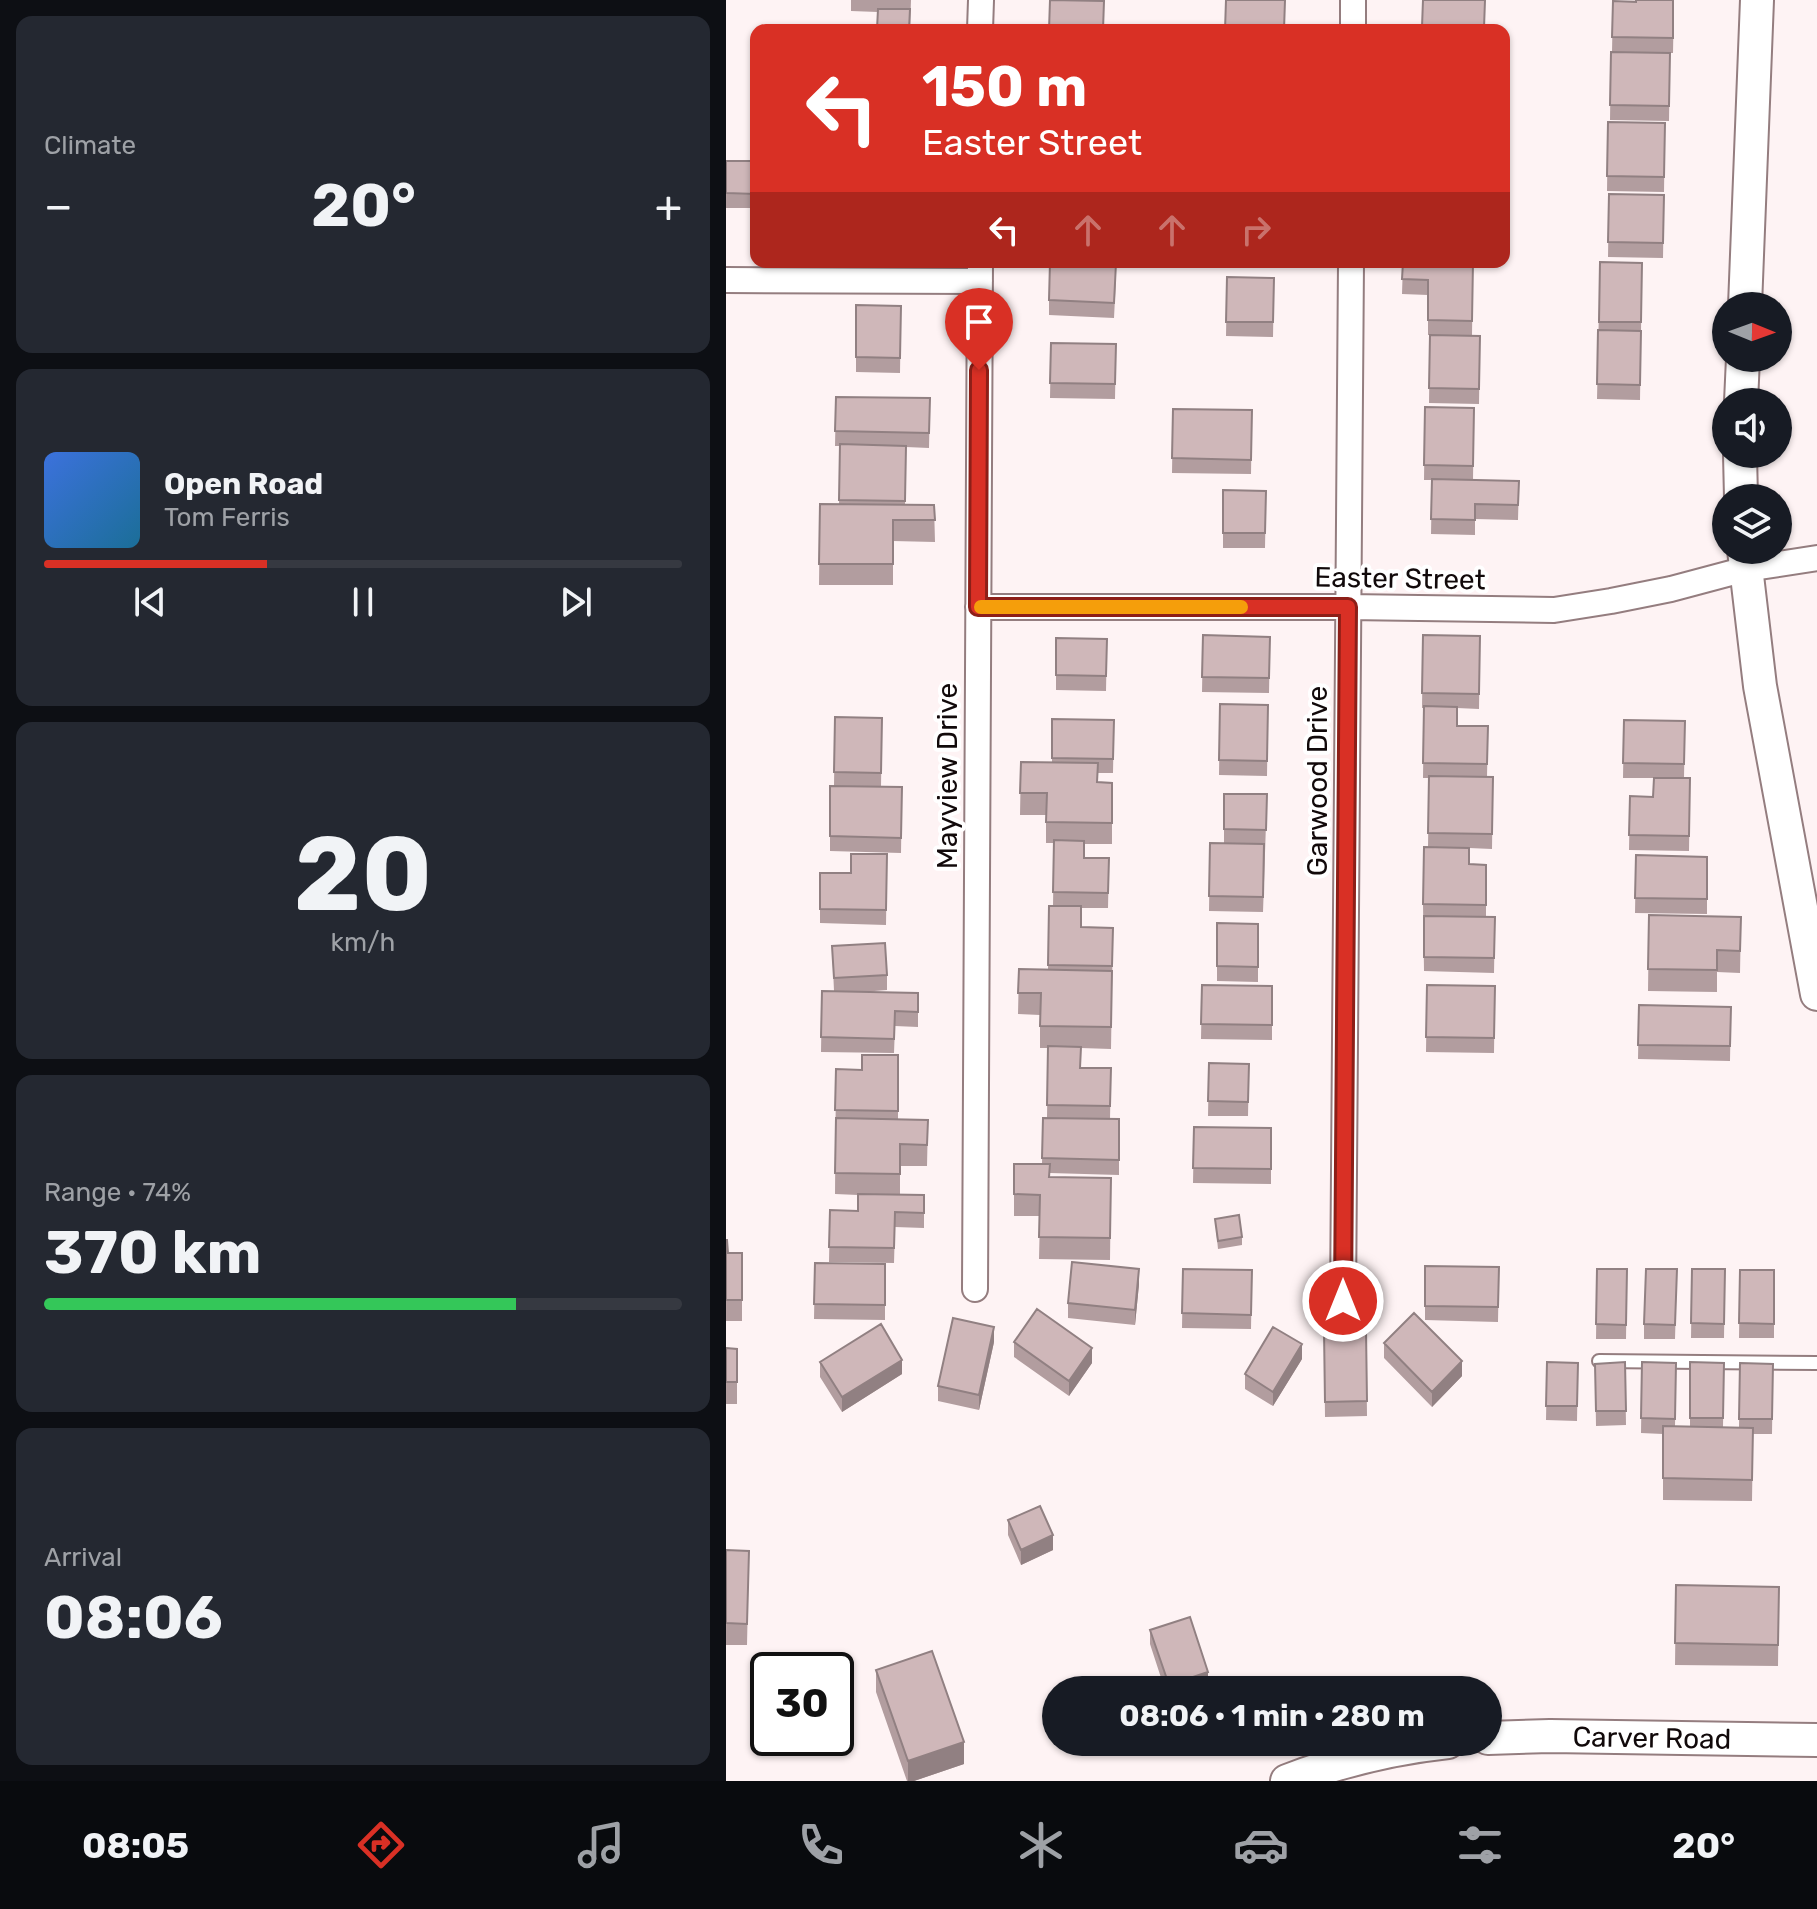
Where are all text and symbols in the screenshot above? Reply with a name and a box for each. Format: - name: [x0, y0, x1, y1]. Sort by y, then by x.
- text: 150 m: [922, 54, 1087, 120]
- icon: left: [790, 56, 894, 160]
- text: Easter Street: [922, 121, 1142, 164]
- text: Climate: [44, 130, 136, 161]
- text: 20°: [311, 170, 416, 241]
- text: −: [44, 180, 73, 232]
- text: +: [655, 180, 682, 232]
- icon: left: [982, 208, 1026, 252]
- icon: ahead: [1066, 208, 1110, 252]
- icon: ahead: [1150, 208, 1194, 252]
- icon: right: [1234, 208, 1278, 252]
- pin: [945, 288, 1013, 370]
- north arrow: [1712, 292, 1792, 372]
- map controls: [1712, 292, 1792, 564]
- icon: arrive: [957, 300, 1001, 344]
- button: sound: [1712, 388, 1792, 468]
- text: Open Road: [164, 466, 323, 502]
- button: layers: [1712, 484, 1792, 564]
- text: Tom Ferris: [164, 502, 290, 533]
- street label: Easter Street: [1314, 561, 1486, 596]
- icon: previous: [128, 580, 172, 624]
- icon: pause: [341, 580, 385, 624]
- icon: next: [554, 580, 598, 624]
- street label: Mayview Drive: [931, 683, 964, 869]
- street label: Garwood Drive: [1301, 686, 1334, 876]
- text: 20: [294, 813, 432, 936]
- text: km/h: [331, 927, 395, 958]
- text: Range · 74%: [44, 1177, 191, 1208]
- text: 370 km: [44, 1217, 262, 1288]
- position arrow: [1301, 1259, 1385, 1343]
- text: Arrival: [44, 1542, 122, 1573]
- text: 08:06: [44, 1582, 223, 1653]
- speed limit sign: 30: [750, 1652, 854, 1756]
- text: 08:06 · 1 min · 280 m: [1119, 1698, 1425, 1734]
- street label: Carver Road: [1572, 1720, 1732, 1756]
- icon: directions: [353, 1817, 409, 1873]
- icon: music: [573, 1817, 629, 1873]
- icon: phone: [793, 1817, 849, 1873]
- icon: climate: [1013, 1817, 1069, 1873]
- icon: car: [1233, 1817, 1289, 1873]
- icon: filters: [1452, 1817, 1508, 1873]
- text: 08:05: [82, 1824, 189, 1867]
- text: 20°: [1672, 1824, 1735, 1867]

